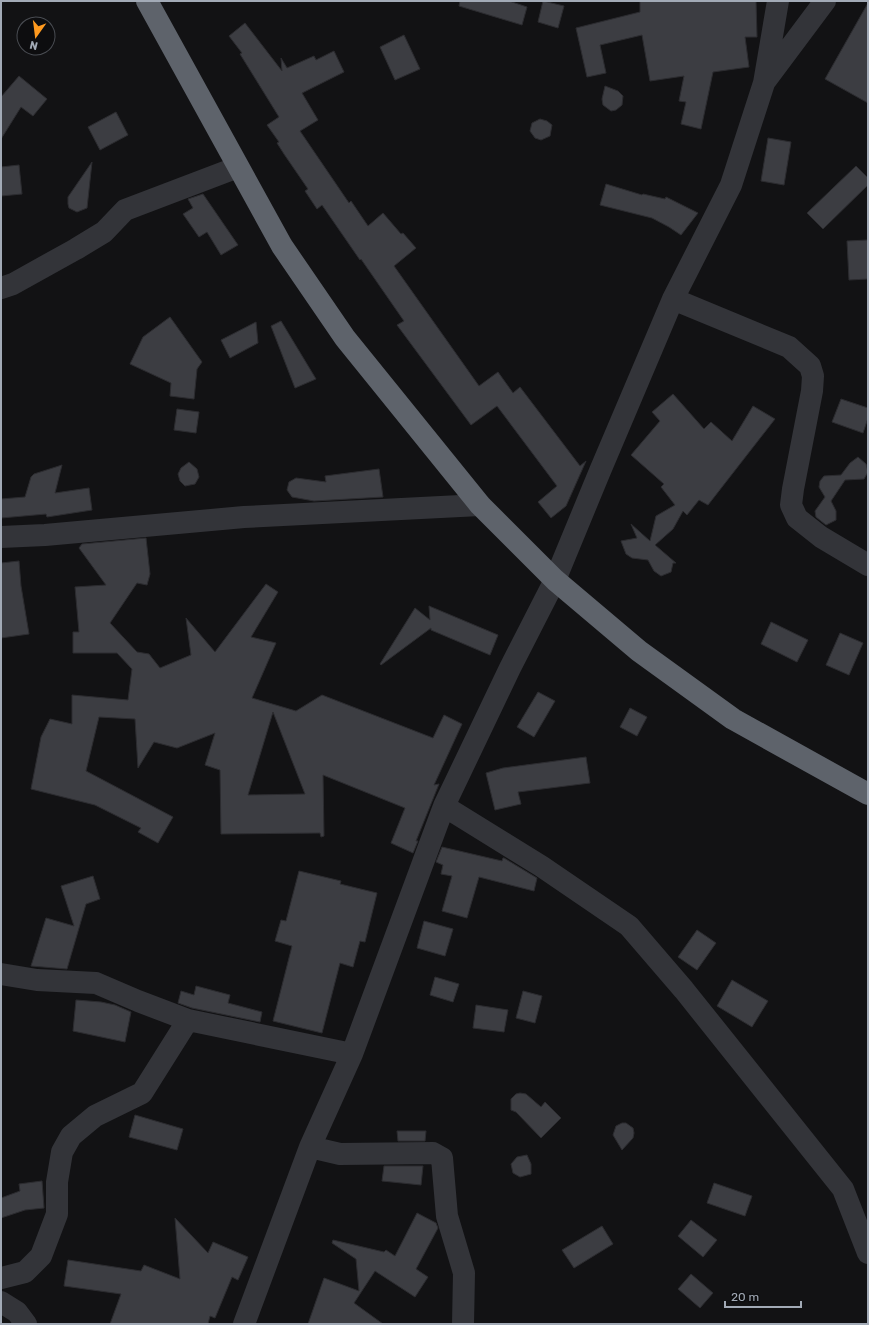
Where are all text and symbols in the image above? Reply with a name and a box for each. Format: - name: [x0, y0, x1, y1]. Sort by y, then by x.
- north arrow: [16, 16, 56, 56]
- text: N: [28, 38, 39, 52]
- scale bar: [725, 1283, 801, 1309]
- text: 20 m: [731, 1290, 759, 1304]

